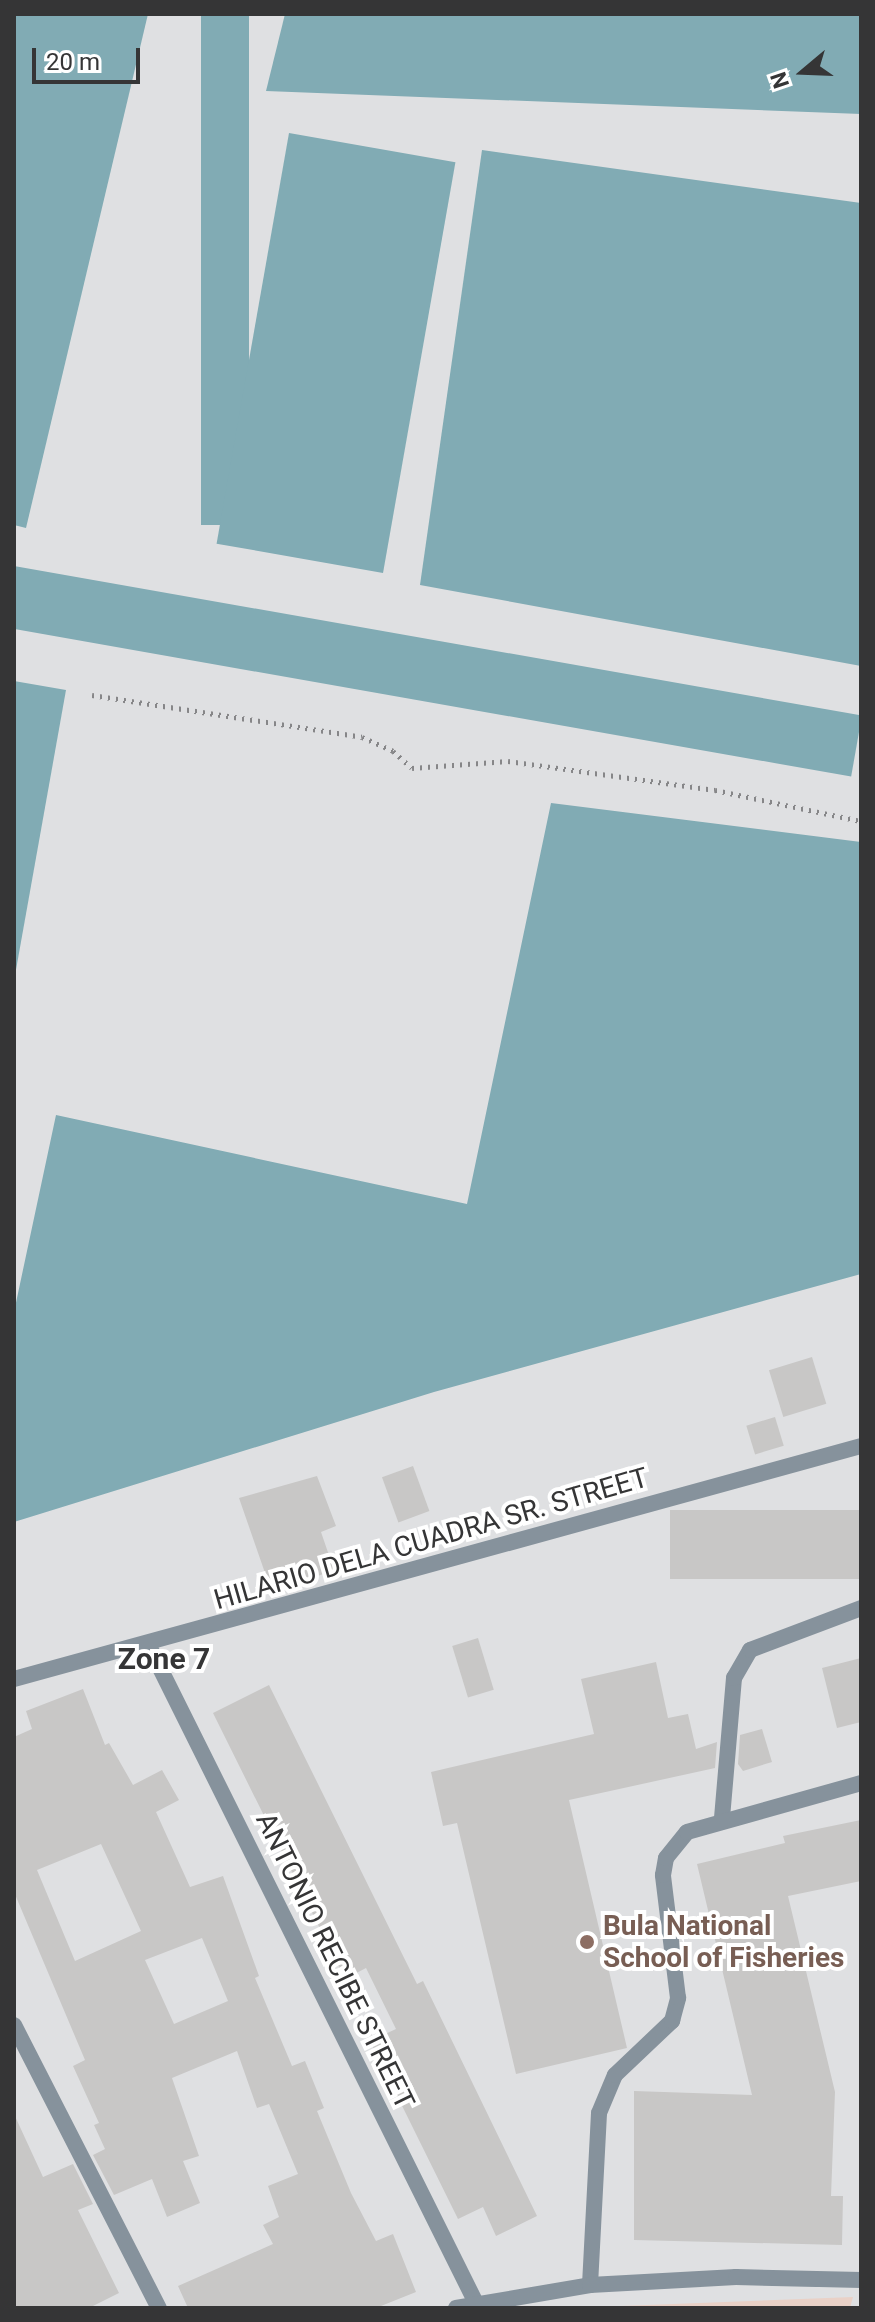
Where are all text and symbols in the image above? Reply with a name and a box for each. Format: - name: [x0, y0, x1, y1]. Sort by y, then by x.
- scale bar: [36, 32, 144, 82]
- north arrow: [763, 32, 843, 112]
- text: 20 m: [46, 48, 100, 76]
- text: N: [765, 69, 794, 91]
- street label: HILARIO DELA CUADRA SR. STREET: [210, 1461, 652, 1617]
- district label: Zone 7: [118, 1641, 210, 1677]
- street label: ANTONIO RECIBE STREET: [248, 1807, 422, 2115]
- place label: Bula National School of Fisheries: [603, 1909, 844, 1975]
- marker: Bula National School of Fisheries: [578, 1933, 596, 1951]

